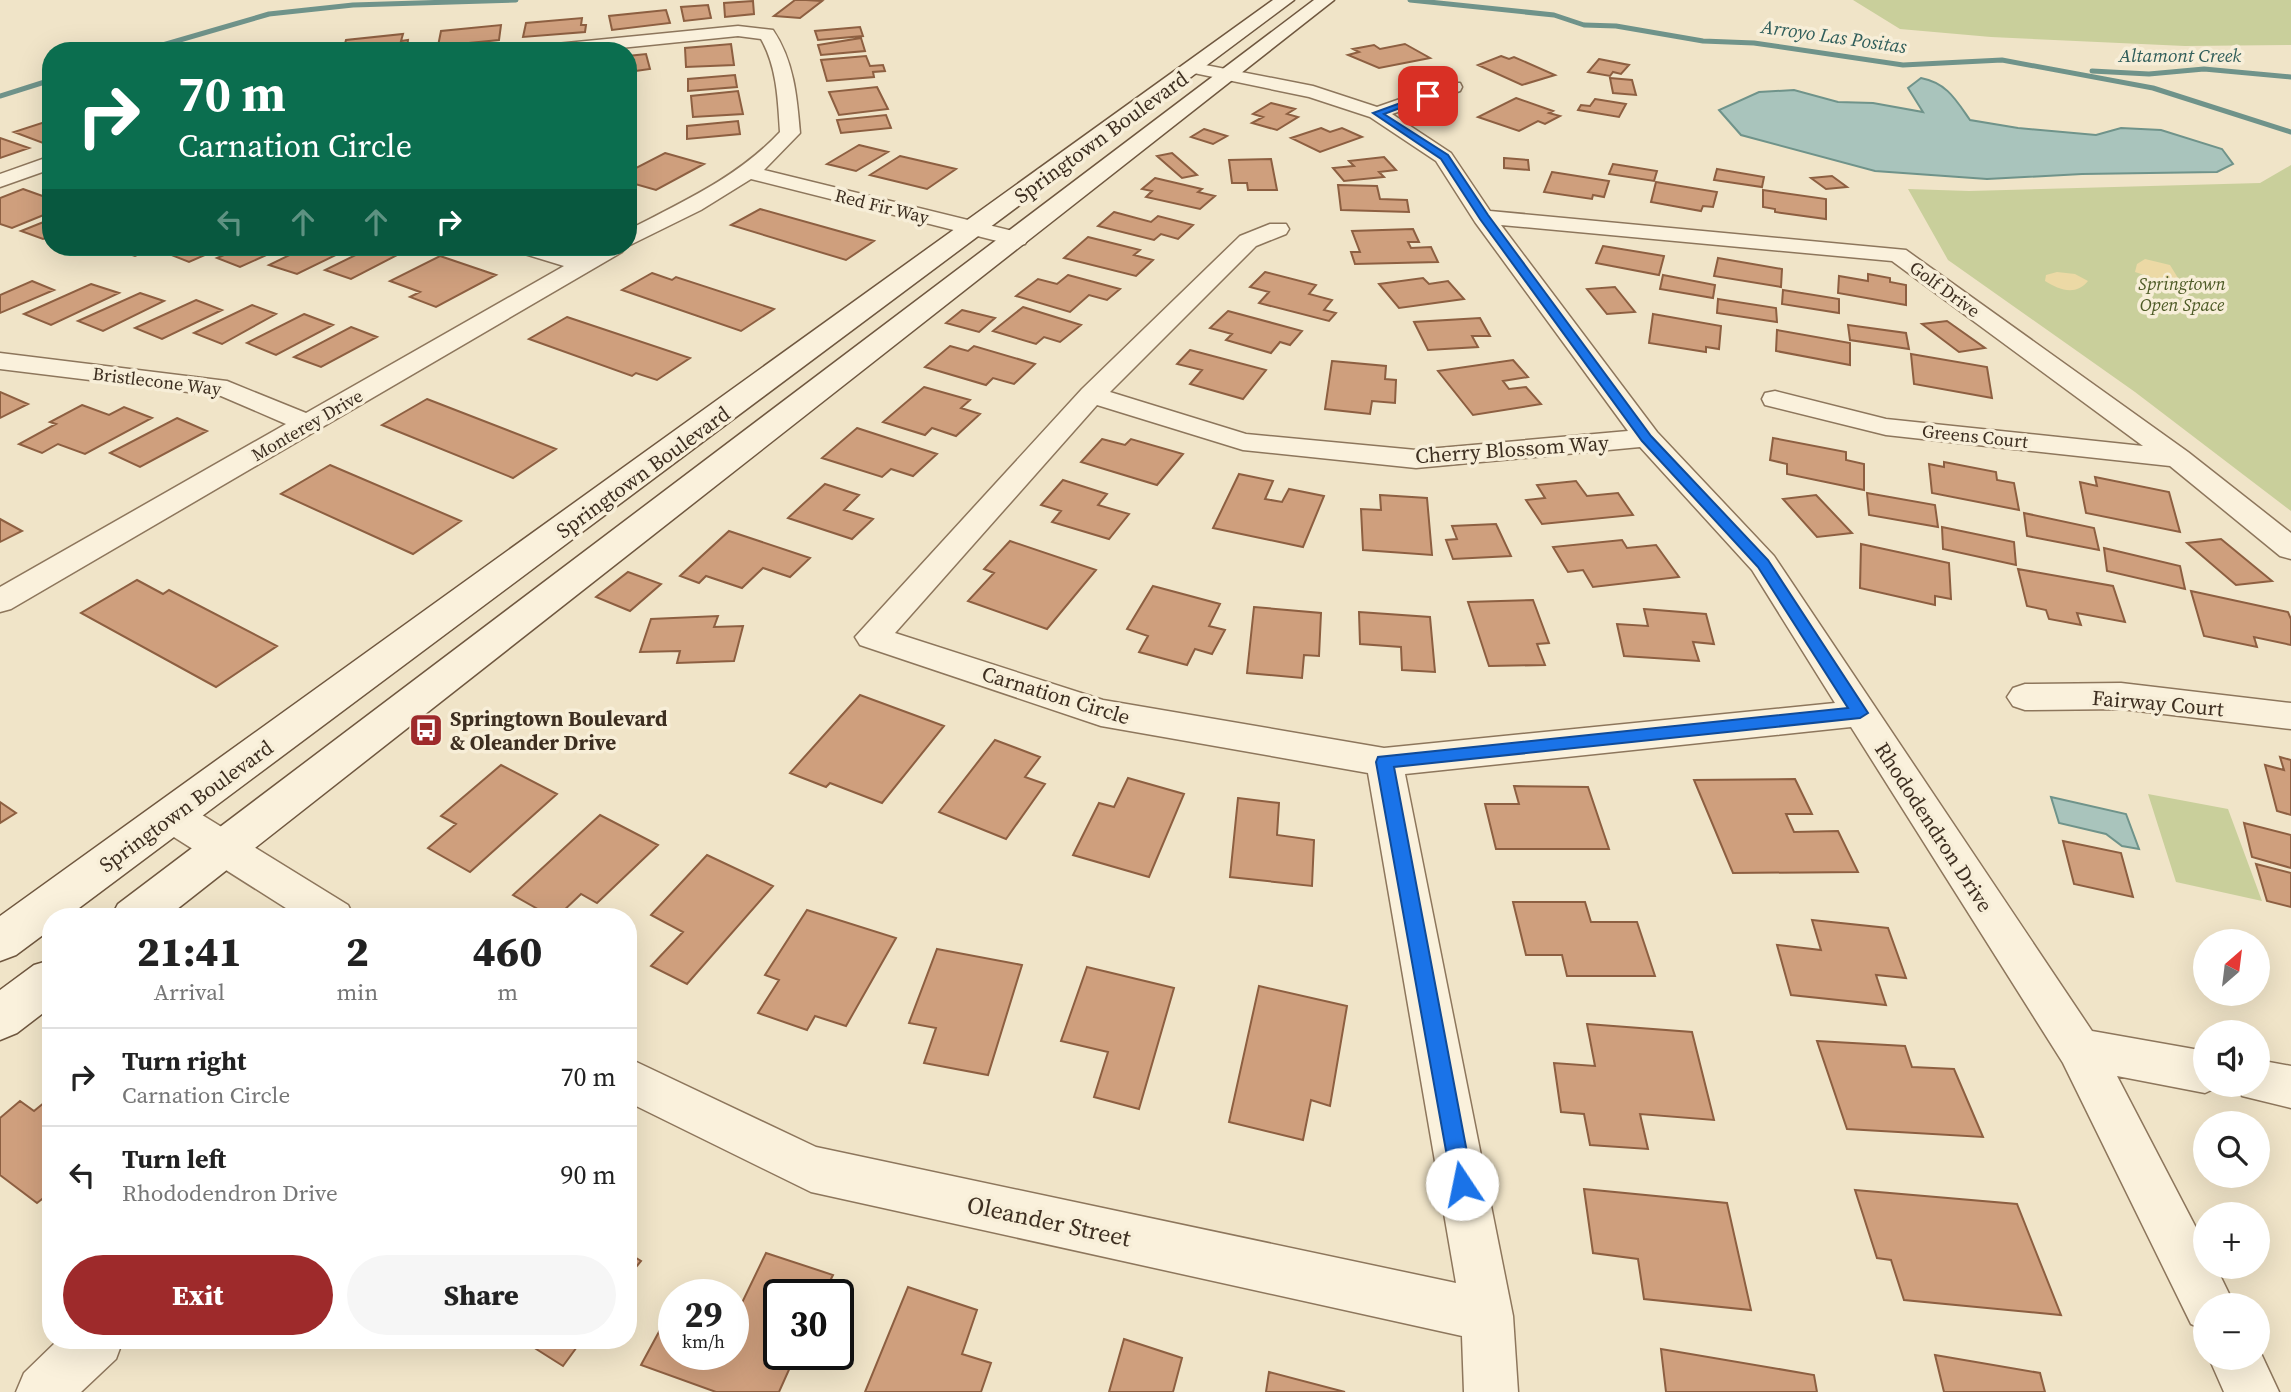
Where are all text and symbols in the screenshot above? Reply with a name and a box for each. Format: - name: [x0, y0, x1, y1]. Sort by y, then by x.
- water label: Arroyo Las Positas: [1759, 13, 1908, 59]
- water label: Altamont Creek: [2118, 42, 2241, 68]
- text: 70 m: [178, 60, 286, 127]
- street label: Springtown Boulevard: [1008, 64, 1194, 210]
- pin: [1398, 66, 1458, 126]
- icon: right: [63, 70, 154, 161]
- icon: arrive: [1409, 77, 1447, 115]
- text: Carnation Circle: [178, 124, 412, 168]
- street label: Red Fir Way: [832, 182, 932, 230]
- icon: left: [211, 203, 249, 241]
- icon: ahead: [284, 203, 322, 241]
- icon: ahead: [357, 203, 395, 241]
- icon: right: [430, 203, 468, 241]
- street label: Golf Drive: [1905, 255, 1985, 323]
- park label: Springtown Open Space: [2138, 271, 2226, 317]
- street label: Bristlecone Way: [91, 361, 223, 401]
- street label: Monterey Drive: [247, 383, 367, 467]
- street label: Springtown Boulevard: [550, 399, 736, 545]
- street label: Greens Court: [1921, 418, 2029, 454]
- street label: Cherry Blossom Way: [1414, 428, 1610, 470]
- street label: Carnation Circle: [978, 659, 1134, 731]
- street label: Fairway Court: [2091, 683, 2225, 723]
- place label: Springtown Boulevard & Oleander Drive: [450, 704, 668, 757]
- bus stop icon: Springtown Boulevard & Oleander Drive: [407, 711, 445, 749]
- street label: Springtown Boulevard: [93, 733, 279, 879]
- street label: Rhododendron Drive: [1868, 737, 2000, 917]
- text: 21:41: [137, 922, 242, 980]
- text: 2: [346, 922, 369, 980]
- text: 460: [473, 922, 542, 980]
- north arrow: [2193, 929, 2270, 1006]
- map controls: [2193, 929, 2270, 1370]
- text: Arrival: [154, 976, 225, 1008]
- text: min: [337, 976, 378, 1008]
- text: m: [497, 976, 518, 1008]
- button: sound: [2193, 1020, 2270, 1097]
- text: Turn right: [122, 1043, 246, 1079]
- icon: right: [63, 1058, 101, 1096]
- text: 70 m: [561, 1059, 616, 1095]
- text: Carnation Circle: [122, 1079, 290, 1111]
- button: search: [2193, 1111, 2270, 1188]
- text: Turn left: [122, 1141, 226, 1177]
- position arrow: [1425, 1147, 1499, 1221]
- icon: left: [63, 1156, 101, 1194]
- text: 90 m: [561, 1157, 616, 1193]
- text: Rhododendron Drive: [122, 1177, 338, 1209]
- street label: Oleander Street: [964, 1188, 1134, 1254]
- button: +: [2193, 1202, 2270, 1279]
- button: Exit: [63, 1255, 333, 1335]
- button: Share: [347, 1255, 616, 1335]
- speed limit sign: 30: [763, 1279, 854, 1370]
- text: 29: [685, 1291, 722, 1339]
- button: −: [2193, 1293, 2270, 1370]
- text: km/h: [682, 1329, 725, 1354]

